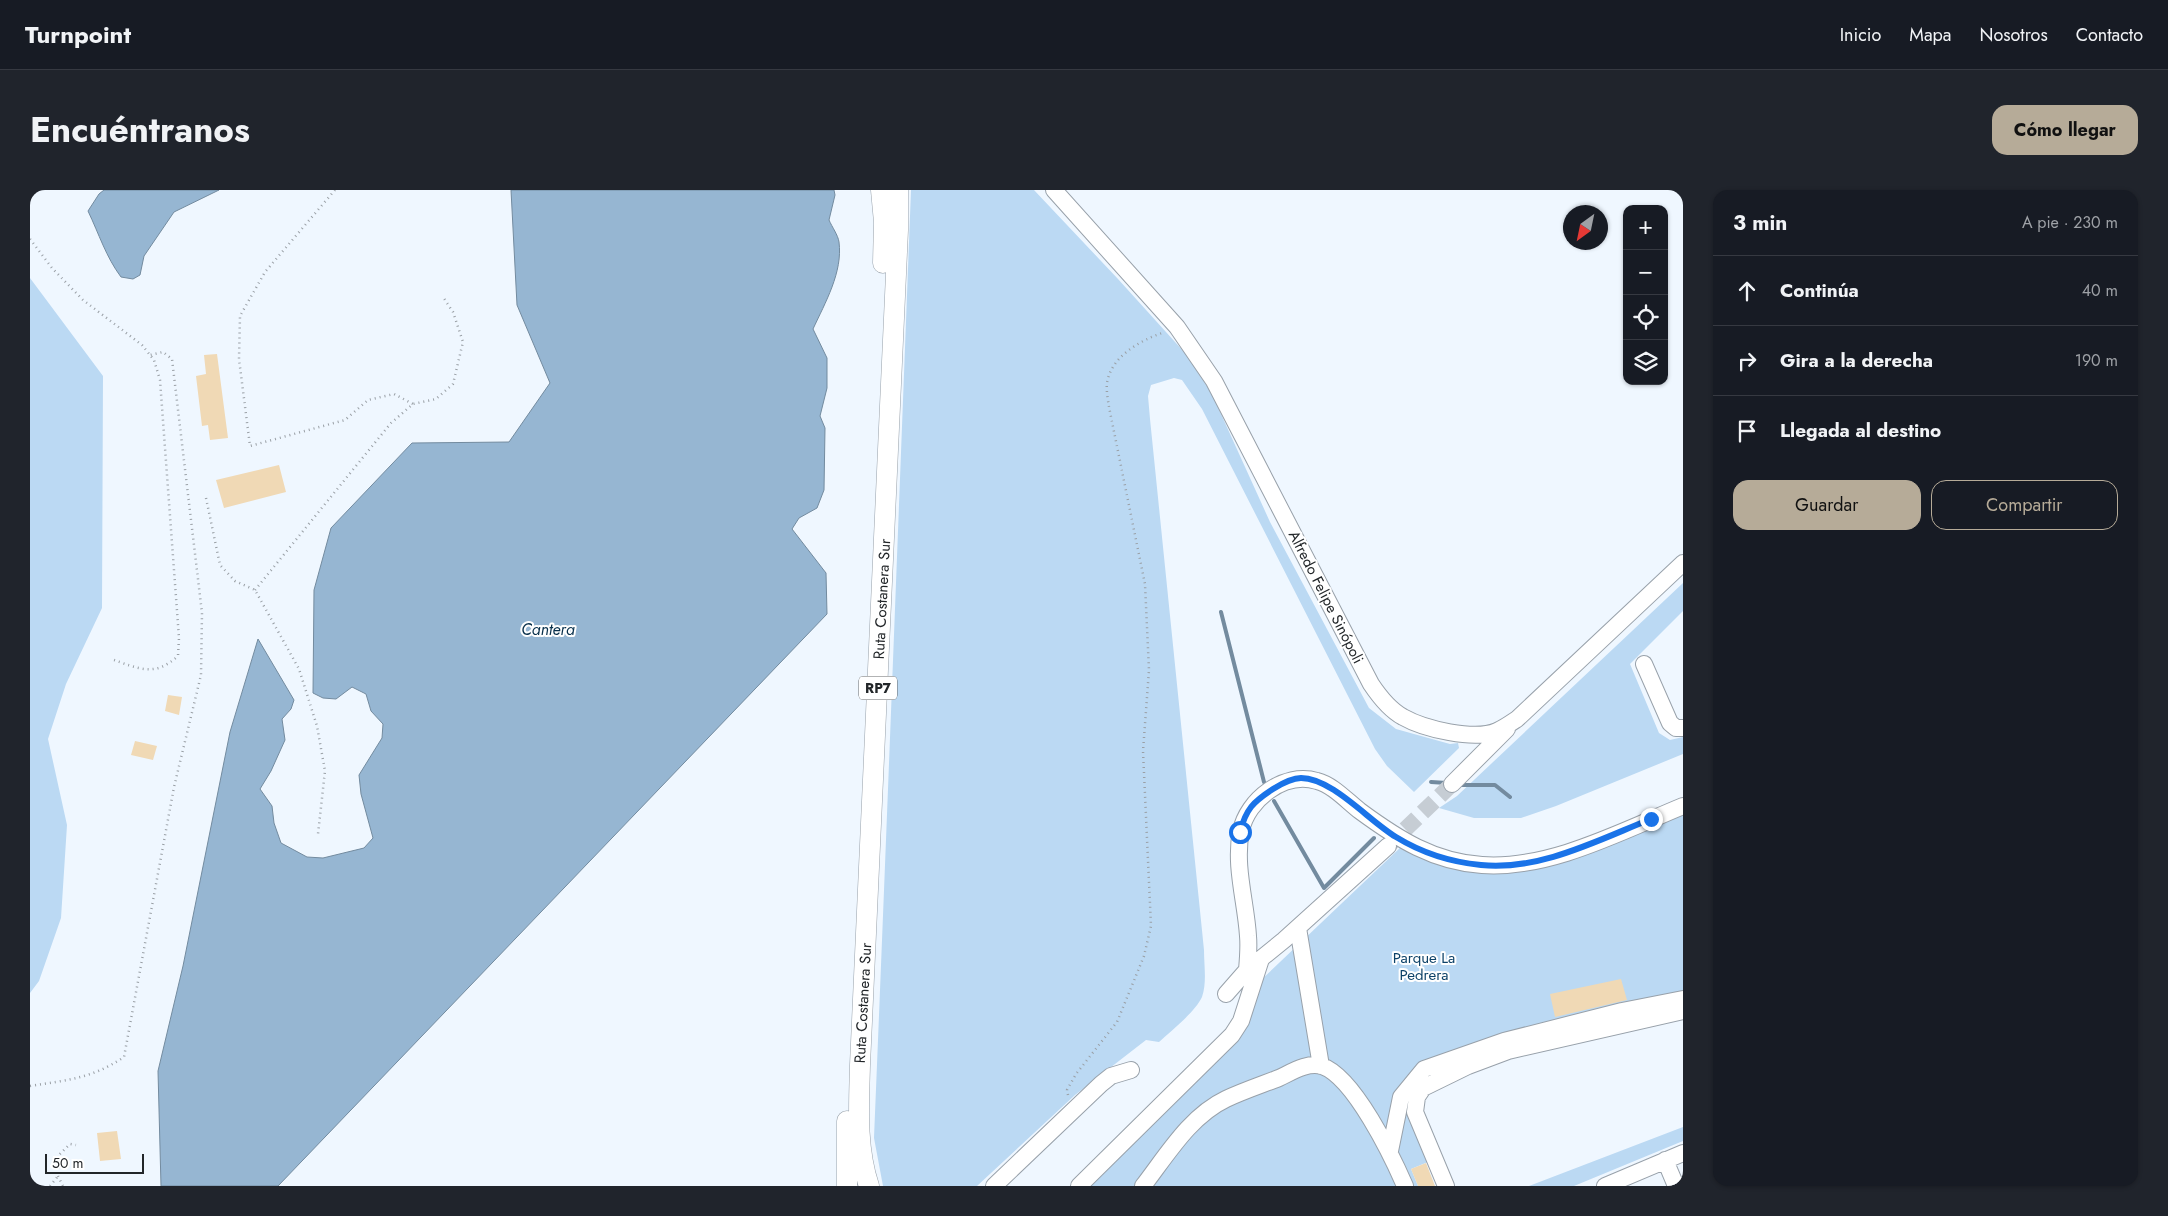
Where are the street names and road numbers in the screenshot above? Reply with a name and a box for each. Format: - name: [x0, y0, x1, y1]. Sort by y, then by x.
- street label: Alfredo Felipe Sinópoli: [1283, 527, 1369, 667]
- street label: Ruta Costanera Sur: [868, 537, 896, 660]
- road number: RP7: [859, 676, 897, 699]
- street label: Ruta Costanera Sur: [849, 941, 877, 1064]

